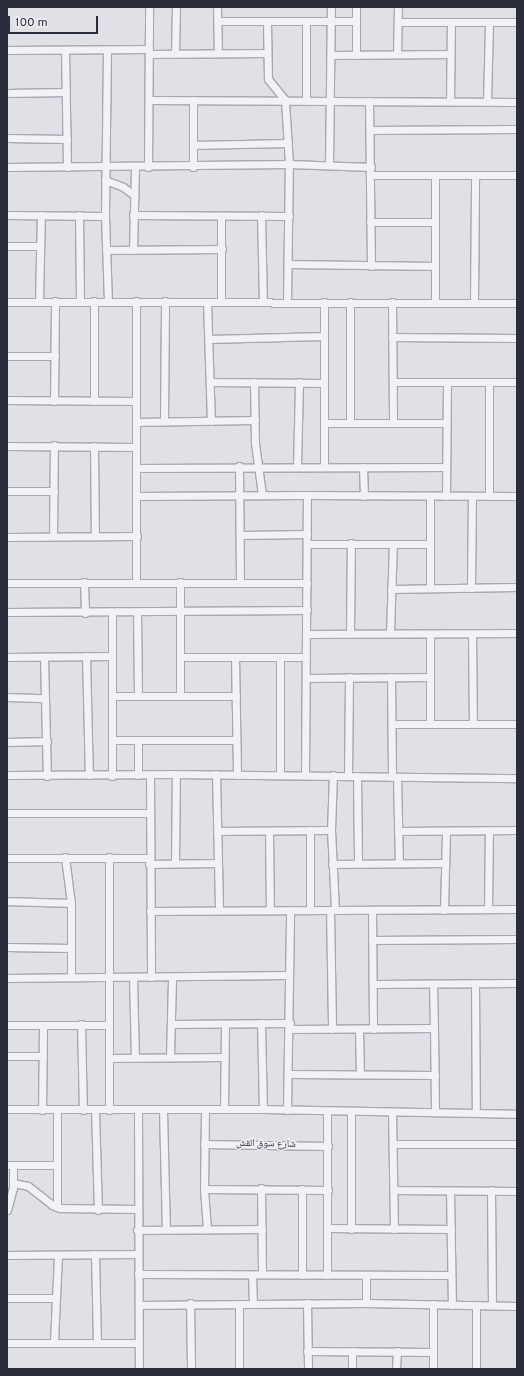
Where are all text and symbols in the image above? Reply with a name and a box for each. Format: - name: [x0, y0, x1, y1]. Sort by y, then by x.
- scale bar: [10, 8, 100, 34]
- text: 100 m: [15, 15, 48, 31]
- street label: شارع سوق القش: [236, 1137, 296, 1151]

